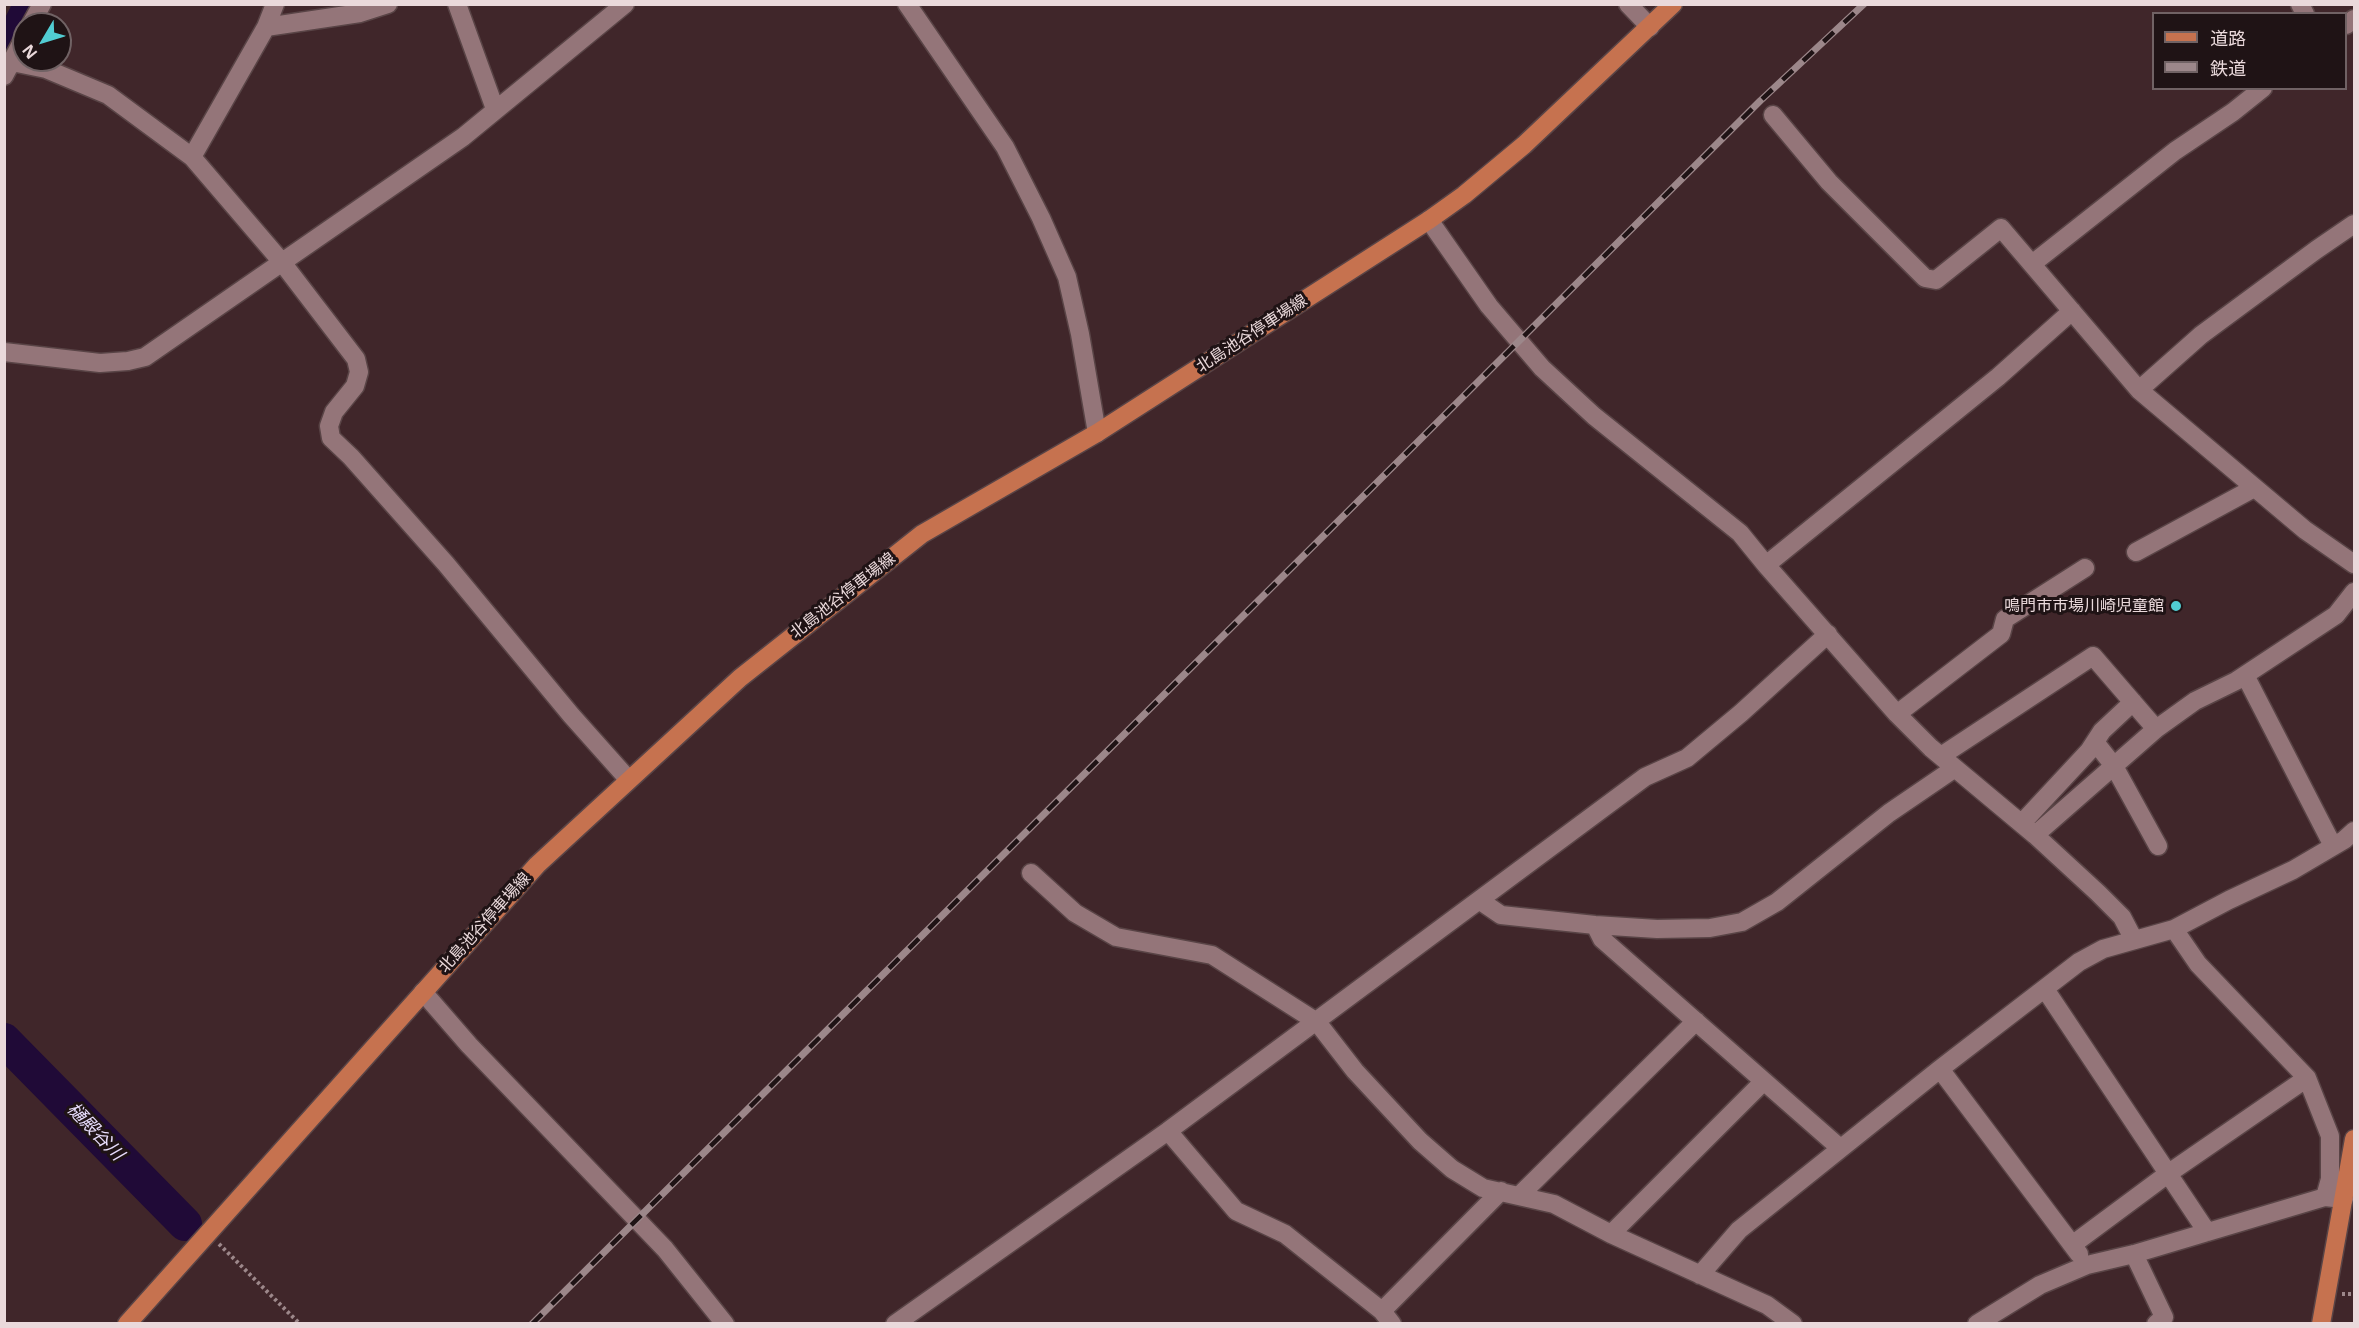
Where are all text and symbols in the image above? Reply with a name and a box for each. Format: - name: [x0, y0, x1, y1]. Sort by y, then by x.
- north arrow: [12, 12, 72, 72]
- legend: [2152, 12, 2347, 90]
- text: 道路: [2210, 26, 2246, 50]
- text: N: [17, 40, 42, 64]
- text: 鉄道: [2210, 56, 2246, 80]
- street label: 北島池谷停車場線: [1193, 291, 1311, 377]
- street label: 北島池谷停車場線: [787, 549, 899, 643]
- place label: 鳴門市市場川崎児童館: [2004, 596, 2164, 616]
- marker: 鳴門市市場川崎児童館: [2169, 599, 2183, 613]
- street label: 北島池谷停車場線: [435, 869, 535, 977]
- water label: 樋殿谷川: [62, 1099, 128, 1165]

